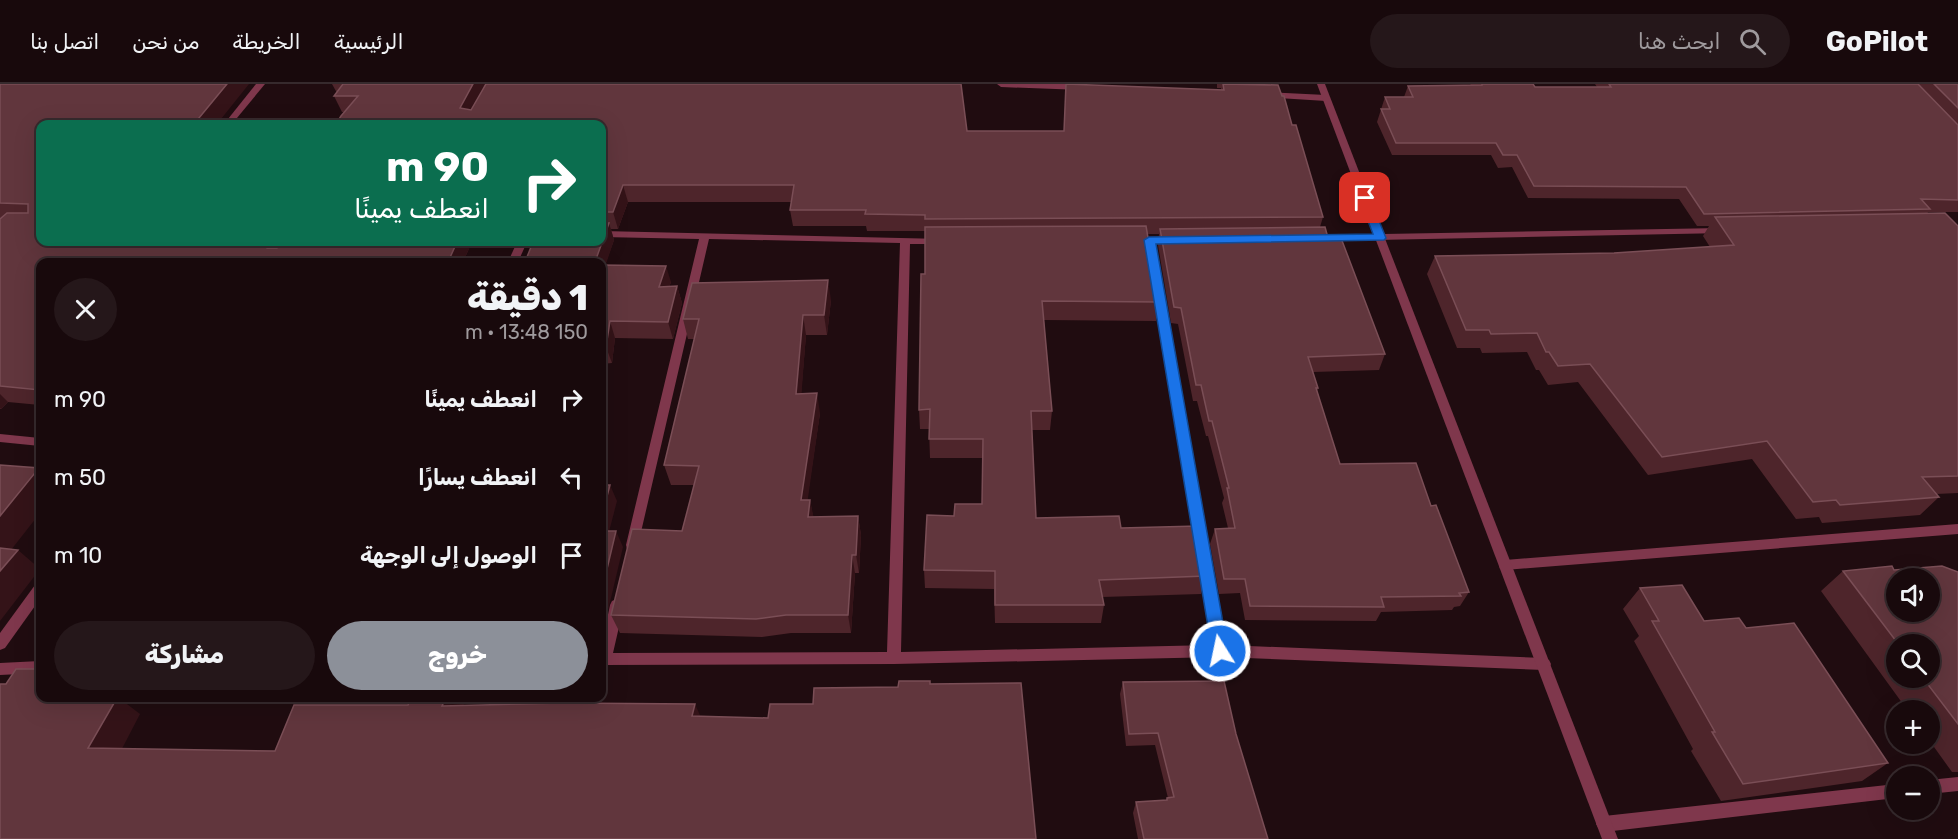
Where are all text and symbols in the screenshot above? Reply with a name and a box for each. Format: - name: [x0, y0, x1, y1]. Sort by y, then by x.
- search box: [1370, 14, 1790, 68]
- icon: search: [1736, 25, 1769, 58]
- text: GoPilot: [1826, 25, 1928, 58]
- text: ابحث هنا: [1638, 28, 1721, 55]
- text: اتصل بنا: [30, 29, 99, 54]
- text: من نحن: [132, 29, 199, 54]
- text: الخريطة: [232, 29, 301, 54]
- text: الرئيسية: [334, 29, 404, 54]
- text: 90 m: [386, 142, 489, 192]
- icon: right: [510, 144, 588, 222]
- pin: [1339, 172, 1390, 223]
- icon: arrive: [1348, 181, 1381, 214]
- text: انعطف يمينًا: [354, 193, 489, 225]
- text: 1 دقيقة: [467, 276, 588, 319]
- button: close: [54, 278, 117, 341]
- text: 150 m · 13:48: [465, 320, 588, 344]
- icon: right: [555, 383, 588, 416]
- text: 90 m: [54, 386, 106, 413]
- text: انعطف يمينًا: [424, 386, 537, 413]
- icon: left: [555, 461, 588, 494]
- text: 50 m: [54, 464, 106, 491]
- text: انعطف يسارًا: [418, 464, 537, 491]
- icon: arrive: [555, 539, 588, 572]
- text: 10 m: [54, 542, 102, 569]
- text: الوصول إلى الوجهة: [360, 542, 537, 569]
- map controls: [1886, 568, 1940, 820]
- button: sound: [1886, 568, 1940, 622]
- position arrow: [1188, 619, 1252, 683]
- button: مشاركة: [54, 621, 315, 690]
- button: خروج: [327, 621, 588, 690]
- button: search: [1886, 634, 1940, 688]
- button: +: [1886, 700, 1940, 754]
- button: −: [1886, 766, 1940, 820]

